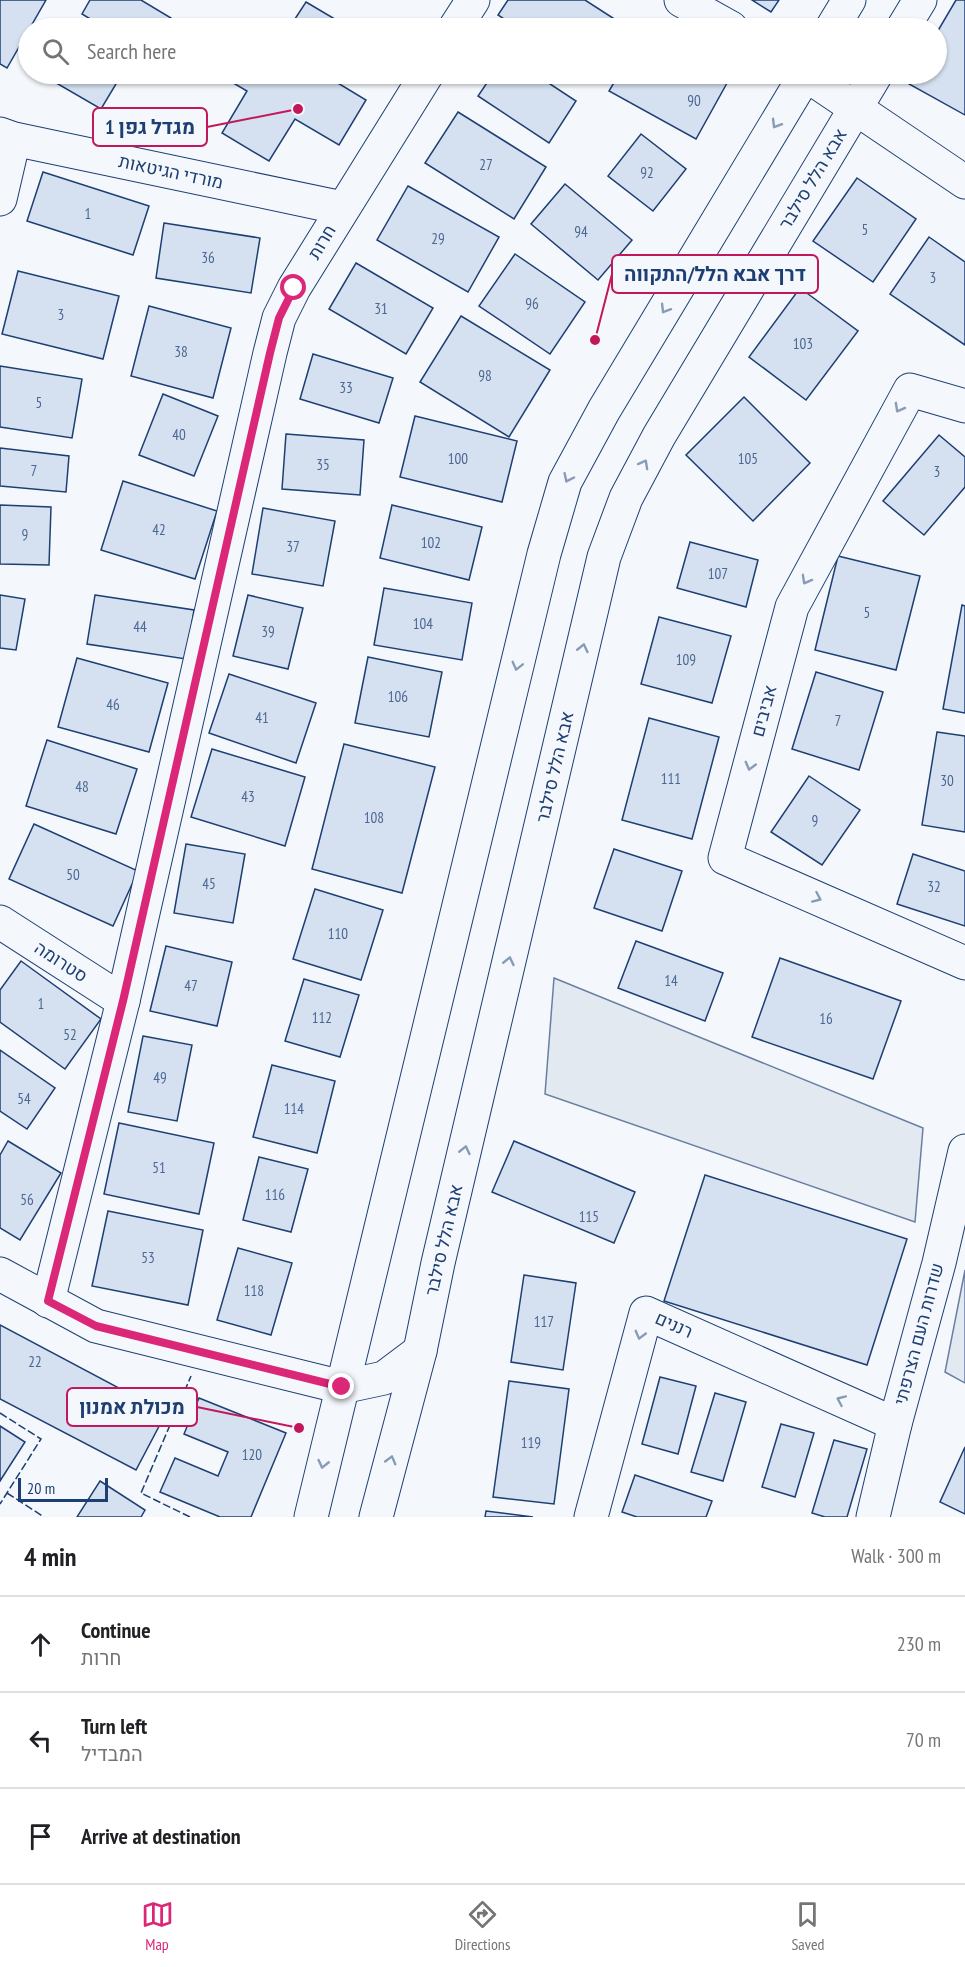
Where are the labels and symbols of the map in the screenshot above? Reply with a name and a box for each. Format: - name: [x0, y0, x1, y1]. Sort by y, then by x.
- house number: 90: [687, 91, 701, 110]
- callout: מגדל גפן 1: [93, 108, 207, 146]
- text: מגדל גפן 1: [105, 114, 195, 140]
- one-way arrow: [771, 118, 783, 128]
- street label: אבא הלל סילבר: [773, 124, 852, 233]
- street label: מורדי הגיטאות: [117, 149, 226, 194]
- house number: 27: [479, 155, 493, 174]
- house number: 92: [640, 163, 654, 182]
- house number: 1: [85, 204, 91, 223]
- street label: חרות: [302, 220, 341, 263]
- house number: 5: [862, 220, 868, 239]
- house number: 94: [574, 222, 588, 241]
- house number: 29: [431, 229, 445, 248]
- house number: 36: [201, 248, 215, 267]
- callout: דרך אבא הלל/התקווה: [612, 255, 818, 293]
- text: דרך אבא הלל/התקווה: [624, 261, 806, 287]
- house number: 3: [930, 268, 936, 287]
- route start: [280, 274, 306, 300]
- house number: 96: [525, 294, 539, 313]
- house number: 31: [374, 299, 388, 318]
- one-way arrow: [660, 303, 672, 313]
- house number: 3: [58, 305, 64, 324]
- house number: 103: [793, 334, 813, 353]
- house number: 38: [174, 342, 188, 361]
- house number: 98: [478, 366, 492, 385]
- house number: 33: [339, 378, 353, 397]
- house number: 5: [36, 393, 42, 412]
- one-way arrow: [895, 402, 906, 413]
- house number: 40: [172, 425, 186, 444]
- house number: 100: [448, 449, 468, 468]
- house number: 105: [738, 449, 758, 468]
- house number: 35: [316, 455, 330, 474]
- one-way arrow: [637, 460, 648, 470]
- house number: 7: [31, 461, 37, 480]
- house number: 3: [934, 462, 940, 481]
- one-way arrow: [564, 472, 576, 483]
- house number: 42: [152, 520, 166, 539]
- house number: 9: [22, 525, 28, 544]
- house number: 102: [421, 533, 441, 552]
- house number: 37: [286, 537, 300, 556]
- house number: 107: [708, 564, 728, 583]
- one-way arrow: [802, 574, 813, 584]
- house number: 5: [864, 603, 870, 622]
- house number: 104: [413, 614, 433, 633]
- house number: 44: [133, 617, 147, 636]
- house number: 39: [261, 622, 275, 641]
- one-way arrow: [575, 643, 588, 653]
- house number: 109: [676, 650, 696, 669]
- one-way arrow: [511, 661, 524, 671]
- street label: אביבים: [746, 682, 781, 739]
- house number: 106: [388, 687, 408, 706]
- house number: 46: [106, 695, 120, 714]
- house number: 41: [255, 708, 269, 727]
- street label: אבא הלל סילבר: [531, 709, 579, 825]
- house number: 7: [835, 711, 841, 730]
- one-way arrow: [744, 761, 757, 771]
- house number: 111: [661, 769, 681, 788]
- house number: 30: [940, 771, 954, 790]
- house number: 48: [75, 777, 89, 796]
- house number: 43: [241, 787, 255, 806]
- house number: 108: [364, 808, 384, 827]
- house number: 9: [812, 811, 818, 830]
- house number: 50: [66, 865, 80, 884]
- house number: 45: [202, 874, 216, 893]
- house number: 32: [927, 877, 941, 896]
- one-way arrow: [810, 891, 821, 903]
- house number: 110: [328, 924, 348, 943]
- street label: סטרומה: [30, 936, 92, 987]
- one-way arrow: [502, 956, 515, 966]
- house number: 14: [664, 971, 678, 990]
- house number: 47: [184, 976, 198, 995]
- house number: 1: [38, 994, 44, 1013]
- house number: 112: [312, 1008, 332, 1027]
- house number: 16: [819, 1009, 833, 1028]
- house number: 52: [63, 1025, 77, 1044]
- house number: 49: [153, 1068, 167, 1087]
- house number: 54: [17, 1089, 31, 1108]
- house number: 114: [284, 1099, 304, 1118]
- one-way arrow: [457, 1146, 470, 1156]
- house number: 51: [152, 1158, 166, 1177]
- street label: אבא הלל סילבר: [420, 1182, 468, 1298]
- house number: 116: [265, 1185, 285, 1204]
- house number: 56: [20, 1190, 34, 1209]
- house number: 115: [579, 1207, 599, 1226]
- house number: 53: [141, 1248, 155, 1267]
- street label: שדרות העם הצרפתי: [888, 1260, 949, 1408]
- house number: 118: [244, 1281, 264, 1300]
- street label: רננים: [652, 1306, 697, 1343]
- house number: 117: [534, 1312, 554, 1331]
- one-way arrow: [635, 1329, 647, 1340]
- house number: 22: [28, 1352, 42, 1371]
- route end: [328, 1373, 354, 1399]
- callout: מכולת אמנון: [67, 1388, 197, 1426]
- text: מכולת אמנון: [79, 1394, 185, 1420]
- one-way arrow: [837, 1395, 848, 1407]
- house number: 119: [521, 1433, 541, 1452]
- house number: 120: [242, 1445, 262, 1464]
- one-way arrow: [384, 1456, 396, 1466]
- one-way arrow: [318, 1459, 331, 1469]
- scale bar: [18, 1475, 108, 1502]

